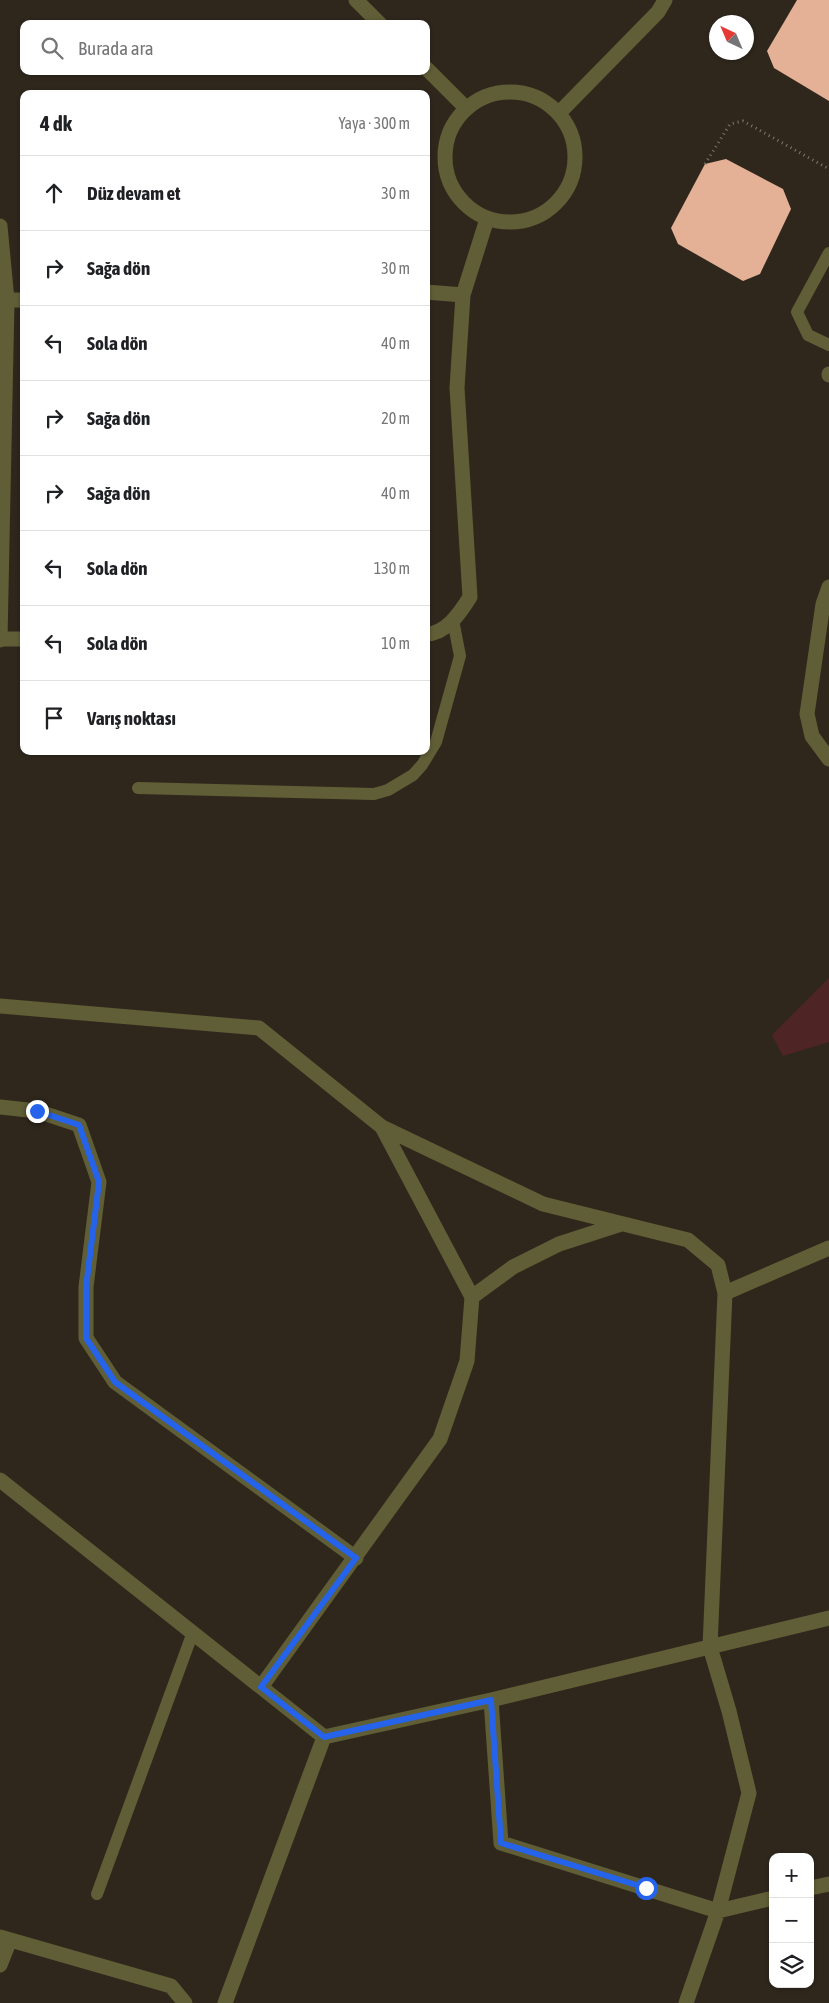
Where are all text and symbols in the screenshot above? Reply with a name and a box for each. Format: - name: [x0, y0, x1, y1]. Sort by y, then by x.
- north arrow: [709, 15, 754, 60]
- search box: [20, 20, 430, 75]
- icon: search: [38, 34, 66, 62]
- text: Burada ara: [78, 37, 154, 59]
- text: 4 dk: [40, 111, 72, 135]
- text: Yaya · 300 m: [338, 114, 410, 132]
- icon: ahead: [40, 179, 68, 207]
- text: Düz devam et: [87, 182, 181, 204]
- text: 30 m: [381, 184, 410, 202]
- icon: right: [40, 254, 68, 282]
- text: Sağa dön: [87, 257, 150, 279]
- text: 30 m: [381, 259, 410, 277]
- icon: left: [40, 329, 68, 357]
- text: Sola dön: [87, 332, 148, 354]
- text: 40 m: [381, 334, 410, 352]
- icon: right: [40, 404, 68, 432]
- text: Sağa dön: [87, 407, 150, 429]
- text: 20 m: [381, 409, 410, 427]
- icon: right: [40, 479, 68, 507]
- text: Sağa dön: [87, 482, 150, 504]
- text: 40 m: [381, 484, 410, 502]
- icon: left: [40, 554, 68, 582]
- text: Sola dön: [87, 557, 148, 579]
- text: 130 m: [374, 559, 410, 577]
- icon: left: [40, 629, 68, 657]
- text: Sola dön: [87, 632, 148, 654]
- text: 10 m: [381, 634, 410, 652]
- icon: arrive: [40, 704, 68, 732]
- text: Varış noktası: [87, 707, 176, 729]
- route end: [26, 1100, 49, 1123]
- map controls: [769, 1853, 814, 1988]
- button: +: [769, 1853, 814, 1898]
- route start: [635, 1877, 658, 1900]
- button: −: [769, 1898, 814, 1943]
- button: layers: [769, 1943, 814, 1988]

